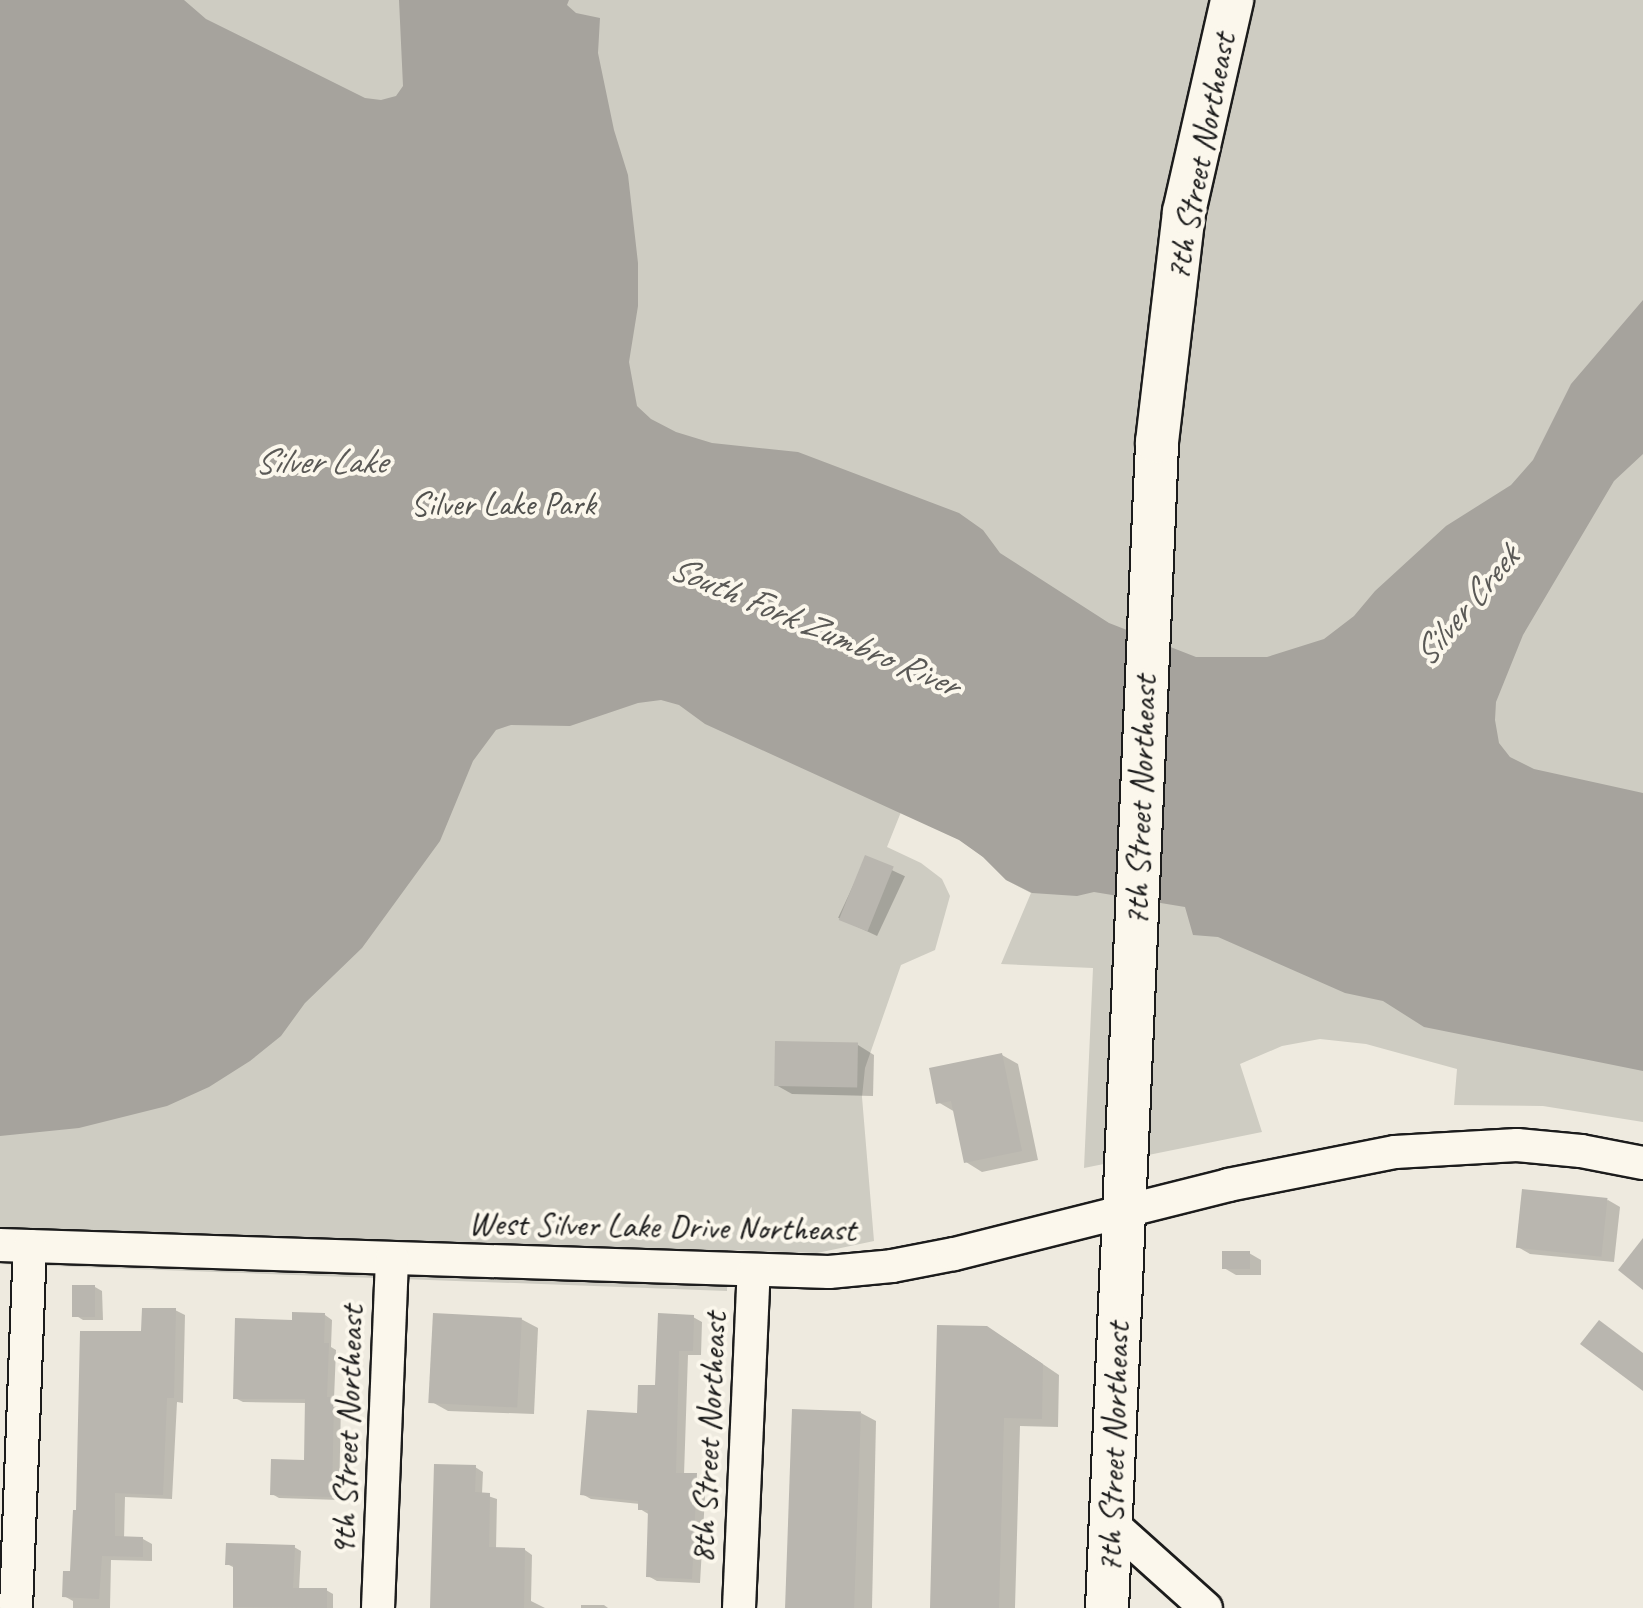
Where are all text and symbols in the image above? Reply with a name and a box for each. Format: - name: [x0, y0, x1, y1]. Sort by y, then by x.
- street label: 7th Street Northeast: [1156, 30, 1244, 284]
- water label: Silver Lake: [254, 440, 386, 484]
- park label: Silver Lake Park: [409, 484, 597, 524]
- water label: Silver Creek: [1404, 537, 1528, 675]
- water label: South Fork Zumbro River: [664, 546, 964, 706]
- street label: 7th Street Northeast: [1115, 675, 1165, 927]
- street label: West Silver Lake Drive Northeast: [467, 1202, 857, 1250]
- street label: 9th Street Northeast: [322, 1305, 372, 1557]
- street label: 8th Street Northeast: [681, 1311, 735, 1565]
- street label: 7th Street Northeast: [1088, 1322, 1138, 1574]

